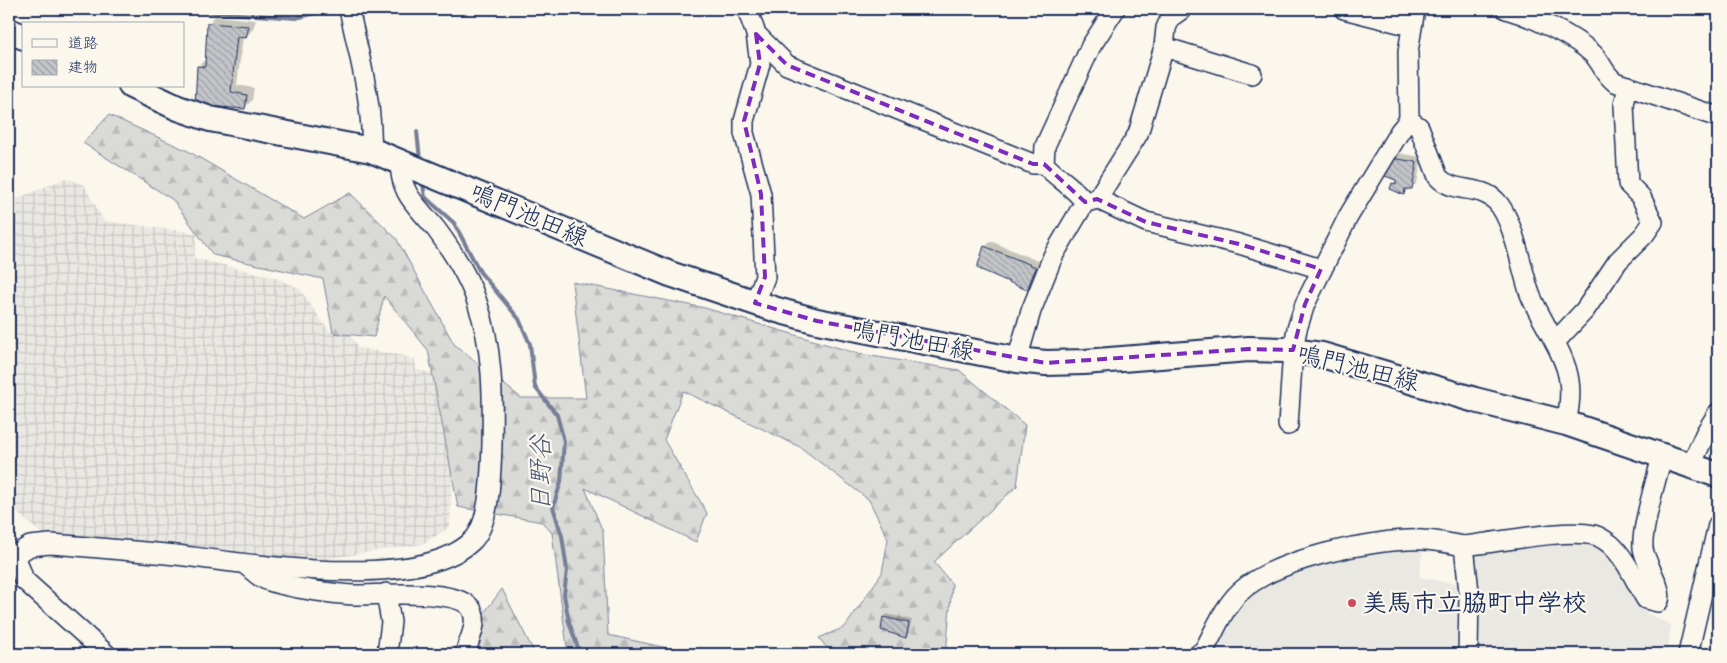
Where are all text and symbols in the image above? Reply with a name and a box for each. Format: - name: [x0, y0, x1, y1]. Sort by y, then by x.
- legend: [22, 22, 185, 88]
- text: 道路: [68, 34, 98, 53]
- text: 建物: [68, 58, 98, 77]
- street label: 鳴門池田線: [465, 176, 593, 254]
- street label: 鳴門池田線: [849, 312, 977, 368]
- street label: 鳴門池田線: [1293, 337, 1423, 399]
- water label: 日野谷: [524, 433, 557, 512]
- place label: 美馬市立脇町中学校: [1362, 587, 1587, 619]
- marker: 美馬市立脇町中学校: [1346, 597, 1358, 609]

